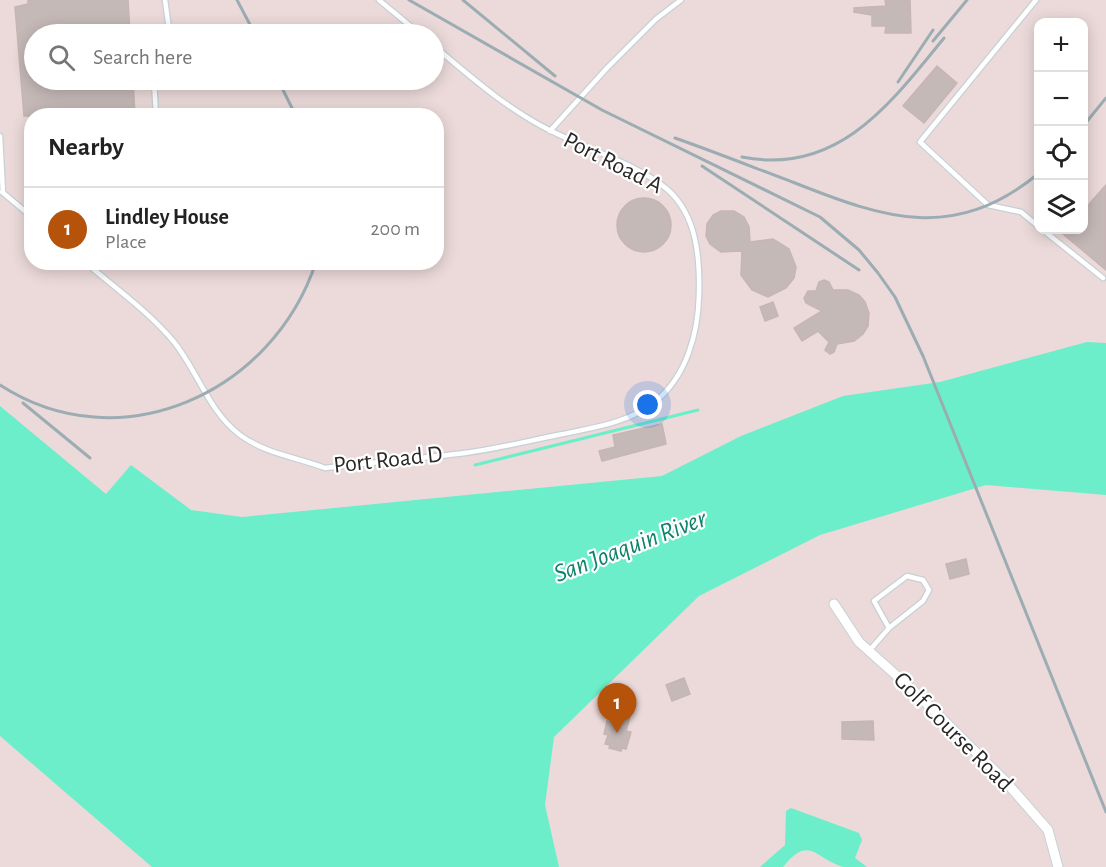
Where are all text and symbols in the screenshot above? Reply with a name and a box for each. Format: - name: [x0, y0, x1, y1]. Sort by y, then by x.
- map controls: [1034, 18, 1088, 234]
- button: +: [1034, 18, 1088, 72]
- search box: [24, 24, 444, 90]
- icon: search: [45, 41, 78, 74]
- text: Search here: [93, 46, 192, 68]
- button: −: [1034, 72, 1088, 126]
- button: locate: [1034, 126, 1088, 180]
- street label: Port Road A: [559, 128, 667, 198]
- text: Nearby: [48, 134, 124, 160]
- button: layers: [1034, 180, 1088, 234]
- text: Lindley House: [105, 206, 229, 228]
- text: 1: [64, 219, 71, 239]
- text: 200 m: [370, 219, 420, 239]
- text: Place: [105, 232, 146, 252]
- your location: [633, 390, 662, 419]
- street label: Port Road D: [332, 442, 444, 478]
- water label: San Joaquin River: [550, 504, 711, 587]
- street label: Golf Course Road: [889, 668, 1017, 796]
- pin: 1: [598, 684, 636, 733]

